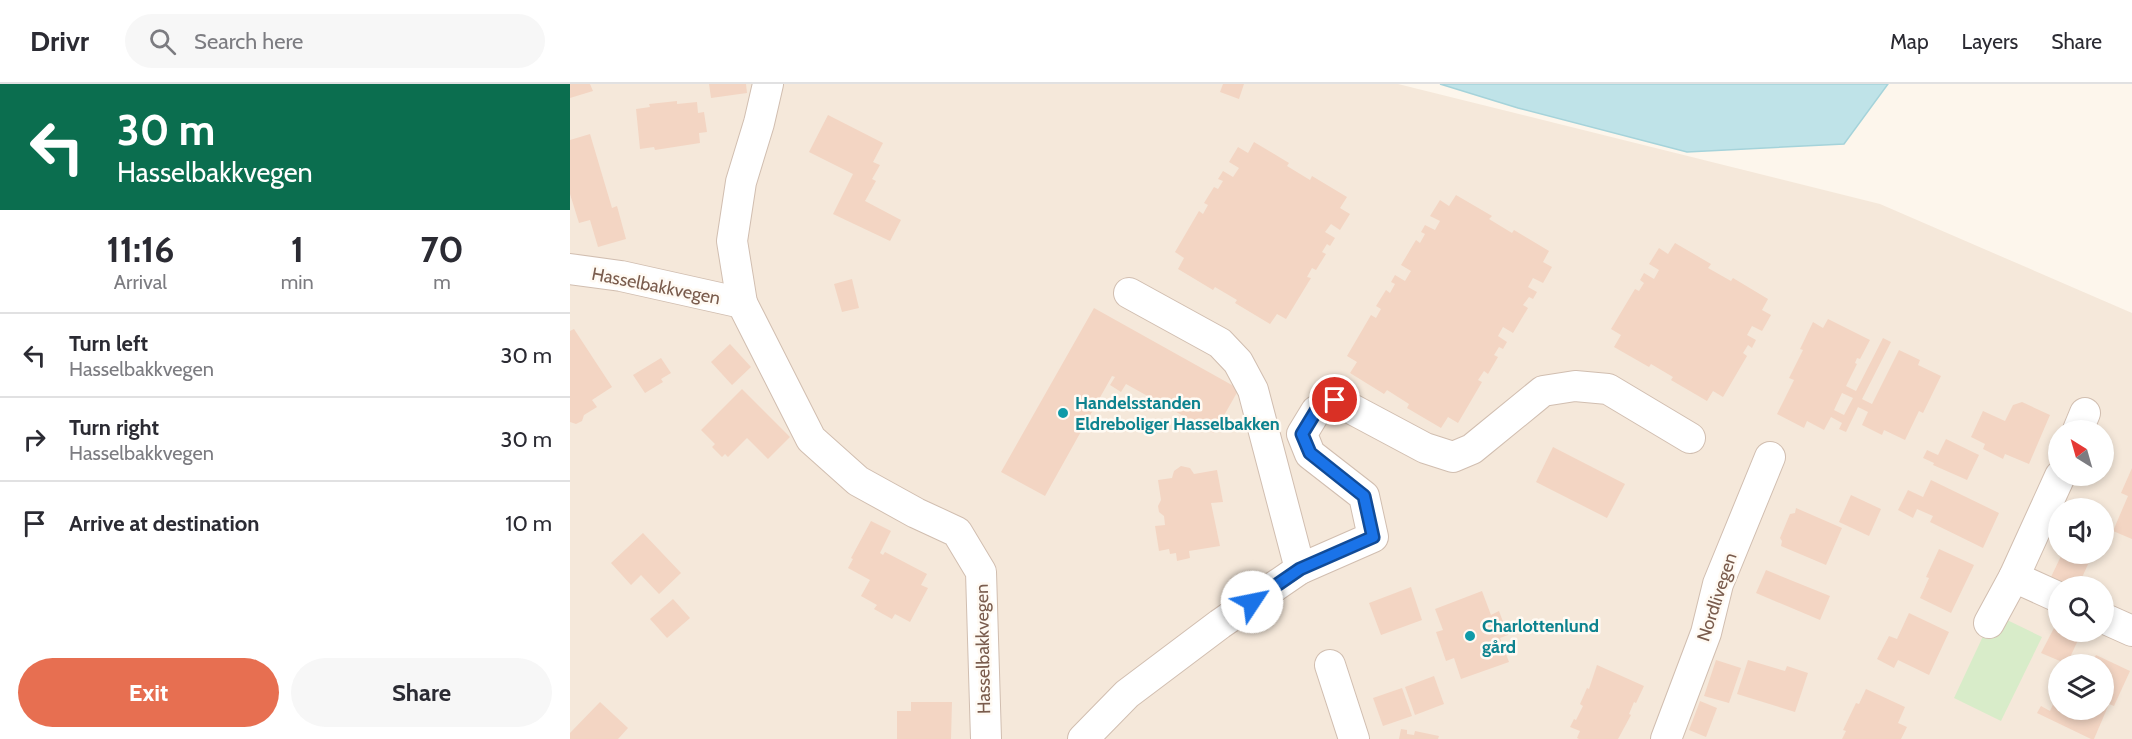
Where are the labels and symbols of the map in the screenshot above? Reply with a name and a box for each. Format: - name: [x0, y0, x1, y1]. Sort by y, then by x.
- street label: Hasselbakkvegen: [590, 263, 722, 309]
- pin: [1309, 374, 1360, 425]
- place label: Handelsstanden Eldreboliger Hasselbakken: [1075, 392, 1280, 435]
- marker: Handelsstanden Eldreboliger Hasselbakken: [1056, 406, 1070, 420]
- north arrow: [2048, 420, 2114, 486]
- street label: Nordlivegen: [1692, 550, 1742, 644]
- position arrow: [1220, 570, 1284, 634]
- street label: Hasselbakkvegen: [971, 584, 995, 714]
- place label: Charlottenlund gård: [1482, 615, 1599, 658]
- marker: Charlottenlund gård: [1463, 629, 1477, 643]

